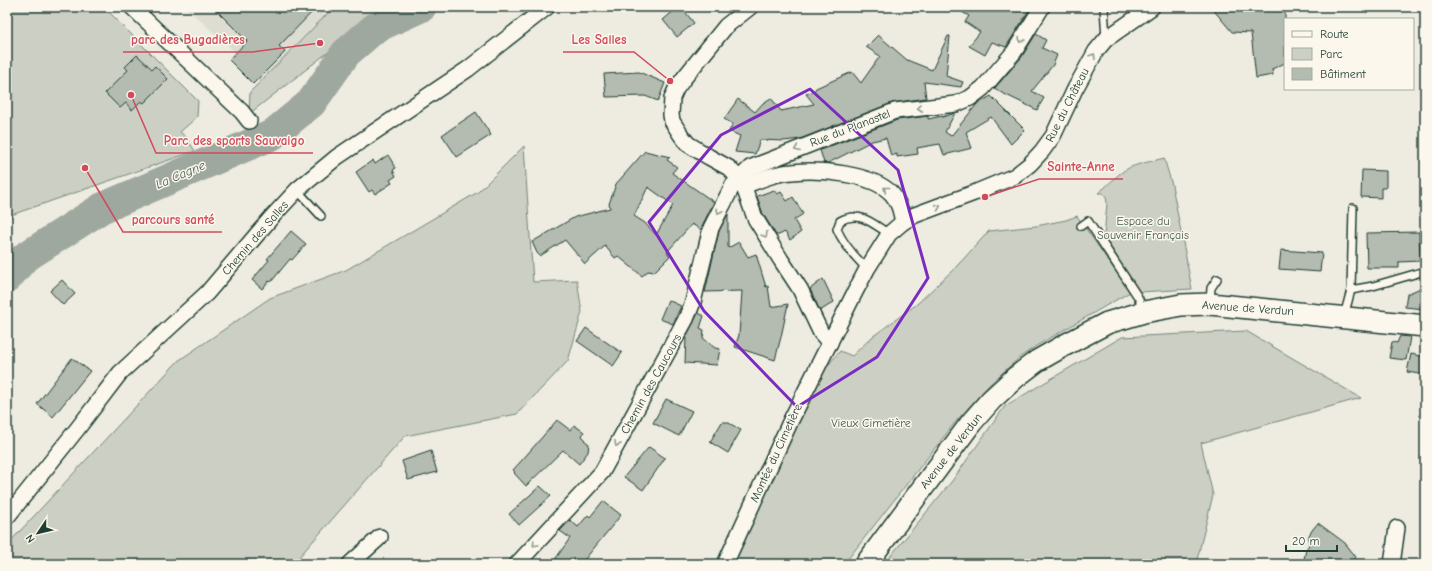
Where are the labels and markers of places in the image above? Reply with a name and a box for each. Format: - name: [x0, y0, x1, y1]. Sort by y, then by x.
- callout: parc des Bugadières: [123, 27, 253, 52]
- callout: Les Salles: [563, 27, 634, 52]
- callout: Parc des sports Sauvaigo: [156, 128, 313, 153]
- callout: Sainte-Anne: [1039, 154, 1123, 179]
- callout: parcours santé: [123, 207, 222, 232]

